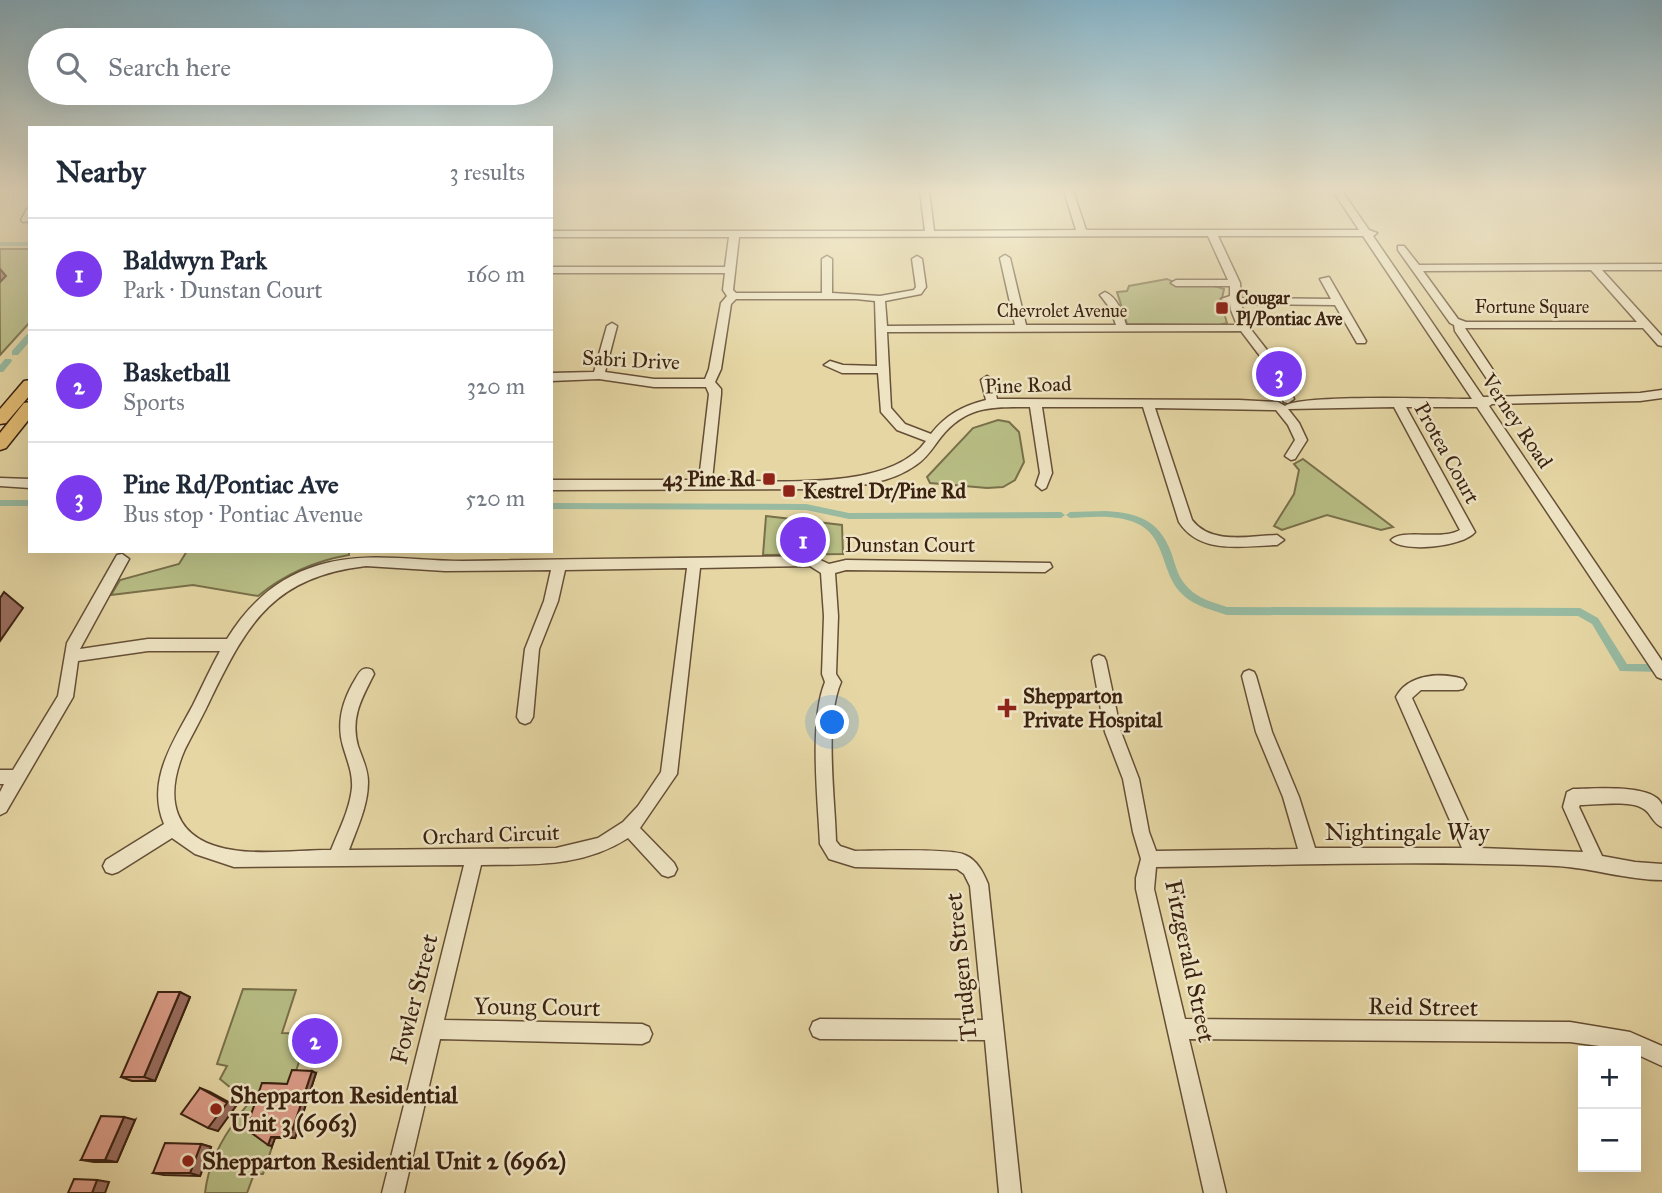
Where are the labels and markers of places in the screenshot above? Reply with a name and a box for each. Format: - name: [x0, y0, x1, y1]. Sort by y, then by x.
- place label: Cougar Pl/Pontiac Ave: [1236, 287, 1343, 330]
- marker: Cougar Pl/Pontiac Ave: [1214, 300, 1230, 316]
- pin: 3: [1256, 348, 1302, 400]
- place label: 43 Pine Rd: [663, 466, 755, 492]
- marker: 43 Pine Rd: [761, 471, 777, 487]
- place label: Kestrel Dr/Pine Rd: [803, 478, 966, 504]
- marker: Kestrel Dr/Pine Rd: [781, 483, 797, 499]
- pin: 1: [780, 514, 826, 566]
- place label: Shepparton Private Hospital: [1023, 683, 1164, 733]
- marker: Shepparton Private Hospital: [997, 698, 1017, 718]
- pin: 2: [292, 1015, 338, 1067]
- place label: Shepparton Residential Unit 3 (6963): [230, 1080, 458, 1138]
- marker: Shepparton Residential Unit 3 (6963): [208, 1101, 224, 1117]
- place label: Shepparton Residential Unit 2 (6962): [202, 1146, 566, 1176]
- marker: Shepparton Residential Unit 2 (6962): [180, 1153, 196, 1169]

